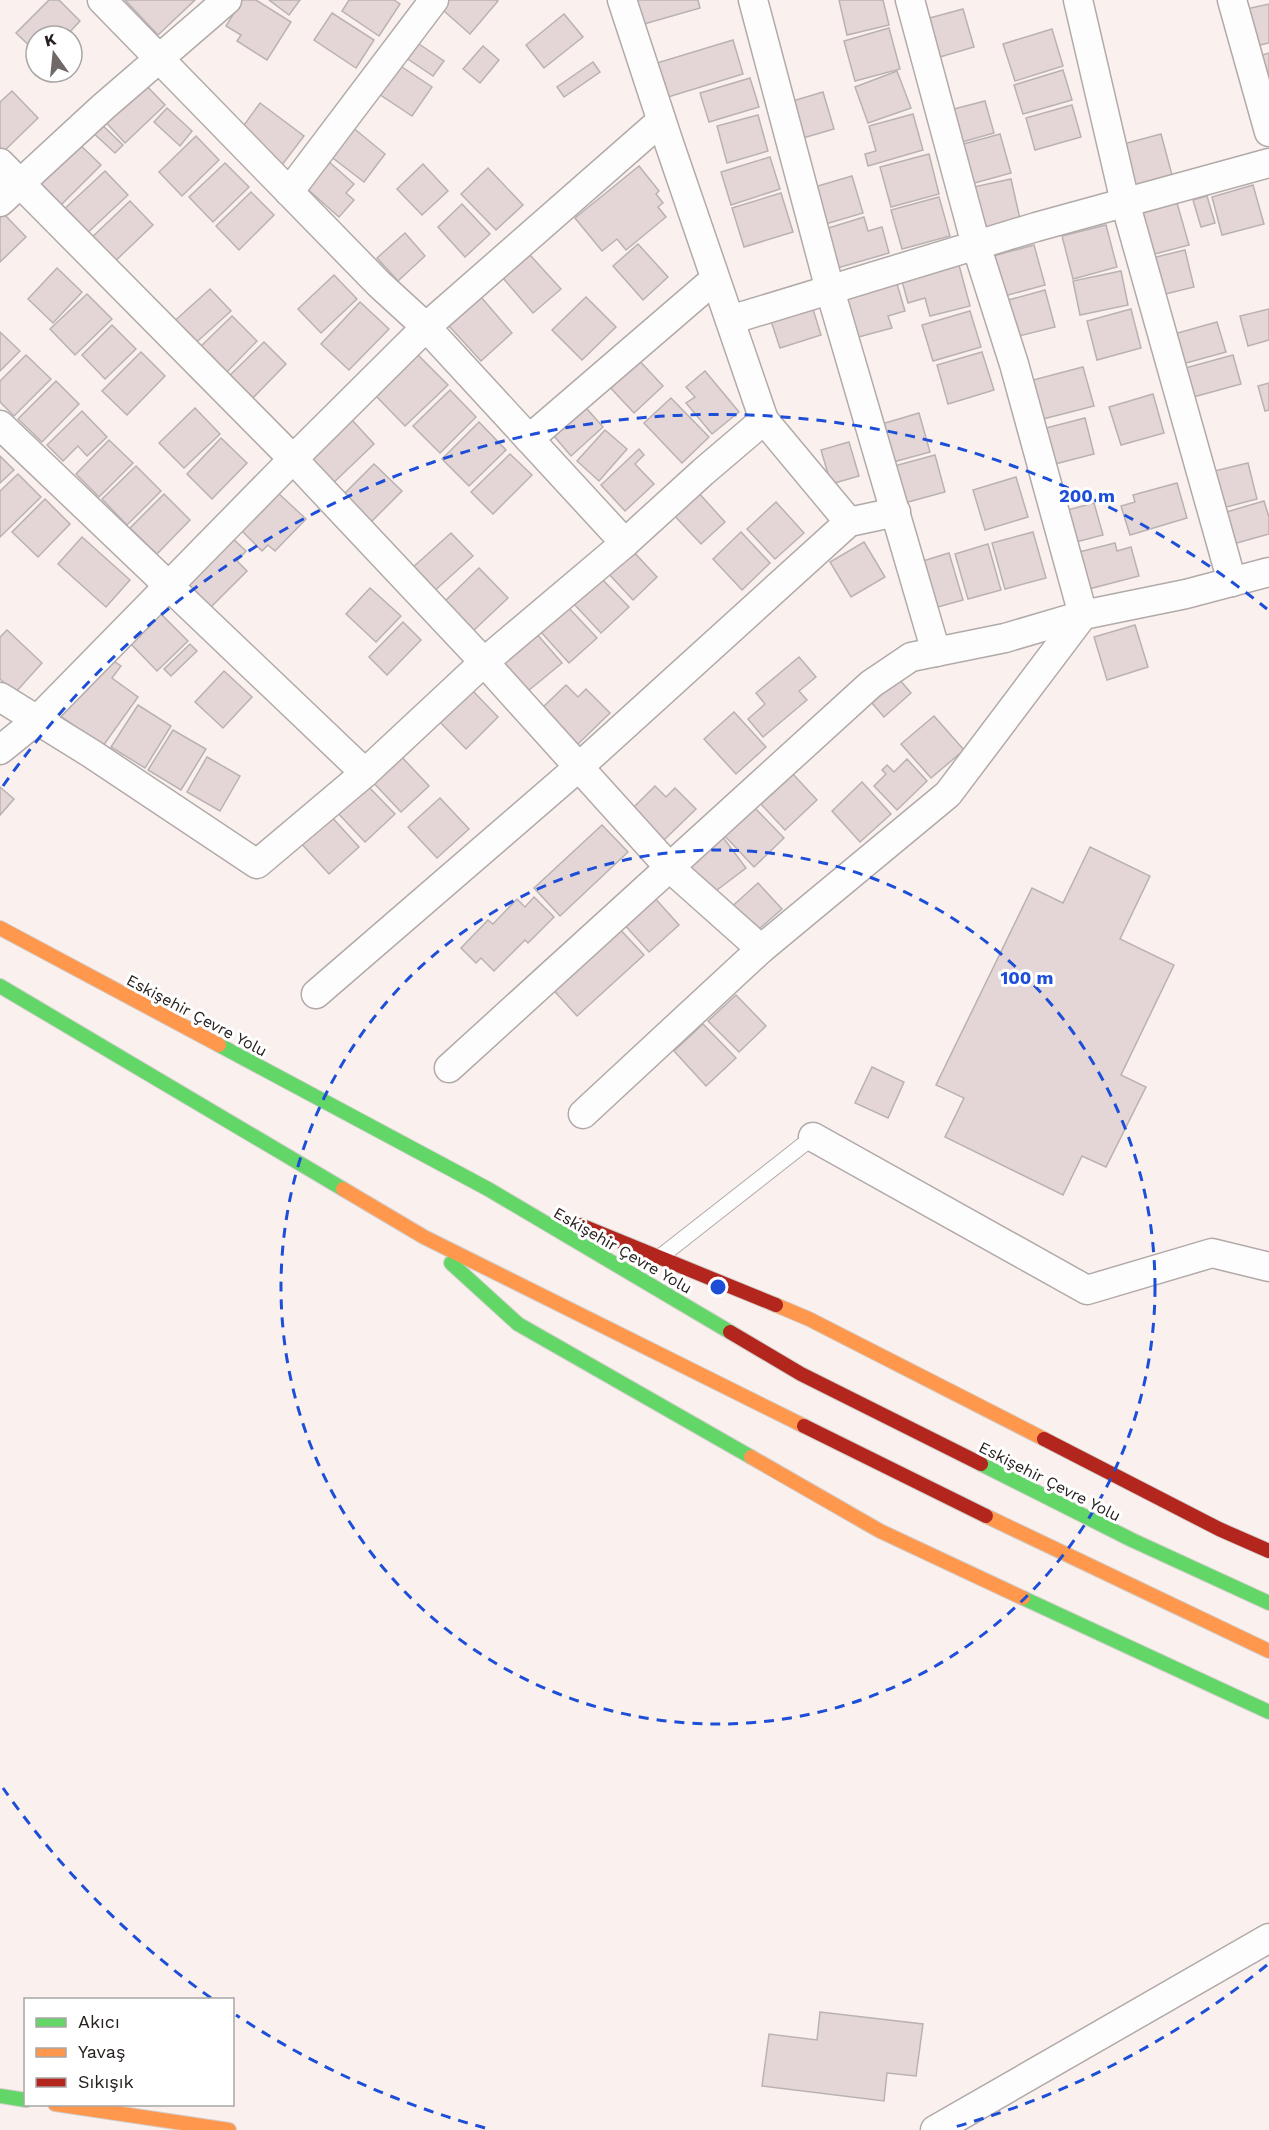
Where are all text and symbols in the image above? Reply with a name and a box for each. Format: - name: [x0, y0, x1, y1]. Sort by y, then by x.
- north arrow: [24, 24, 84, 84]
- text: K: [42, 29, 58, 51]
- text: 200 m: [1059, 485, 1115, 506]
- text: 100 m: [1000, 967, 1054, 988]
- street label: Eskişehir Çevre Yolu: [123, 970, 270, 1061]
- street label: Eskişehir Çevre Yolu: [550, 1203, 695, 1298]
- centre of rings: [708, 1277, 728, 1297]
- street label: Eskişehir Çevre Yolu: [976, 1437, 1124, 1525]
- legend: [24, 1998, 234, 2106]
- text: Akıcı: [78, 2011, 120, 2032]
- text: Yavaş: [78, 2041, 125, 2062]
- text: Sıkışık: [78, 2071, 134, 2092]

